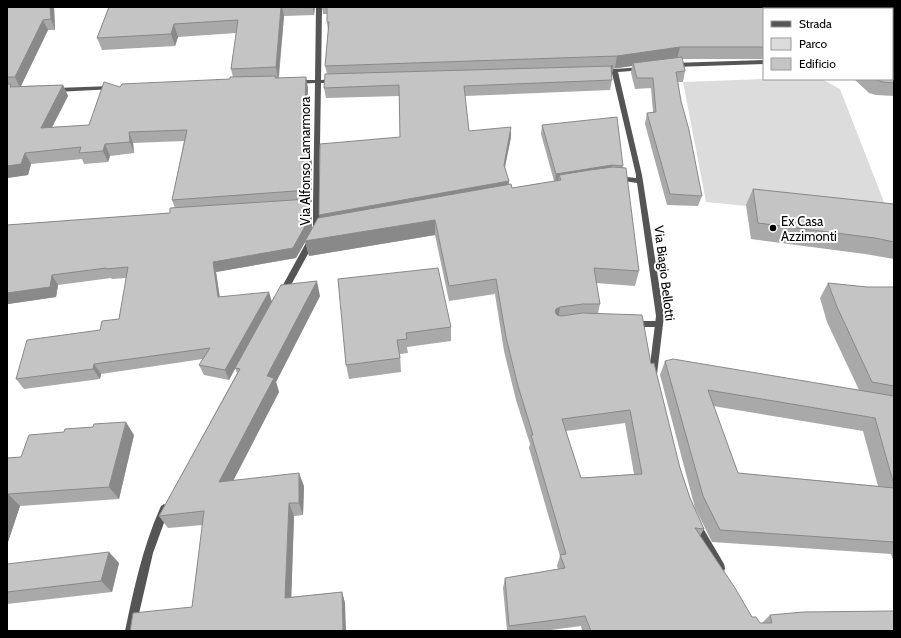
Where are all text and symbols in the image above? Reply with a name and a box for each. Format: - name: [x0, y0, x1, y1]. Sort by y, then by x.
- legend: [763, 8, 893, 80]
- text: Strada: [799, 16, 832, 31]
- text: Parco: [799, 36, 827, 51]
- text: Edificio: [799, 56, 836, 71]
- street label: Via Alfonso Lamarmora: [297, 96, 313, 225]
- place label: Ex Casa Azzimonti: [781, 213, 837, 244]
- marker: Ex Casa Azzimonti: [768, 223, 778, 233]
- street label: Via Biagio Bellotti: [651, 225, 679, 321]

